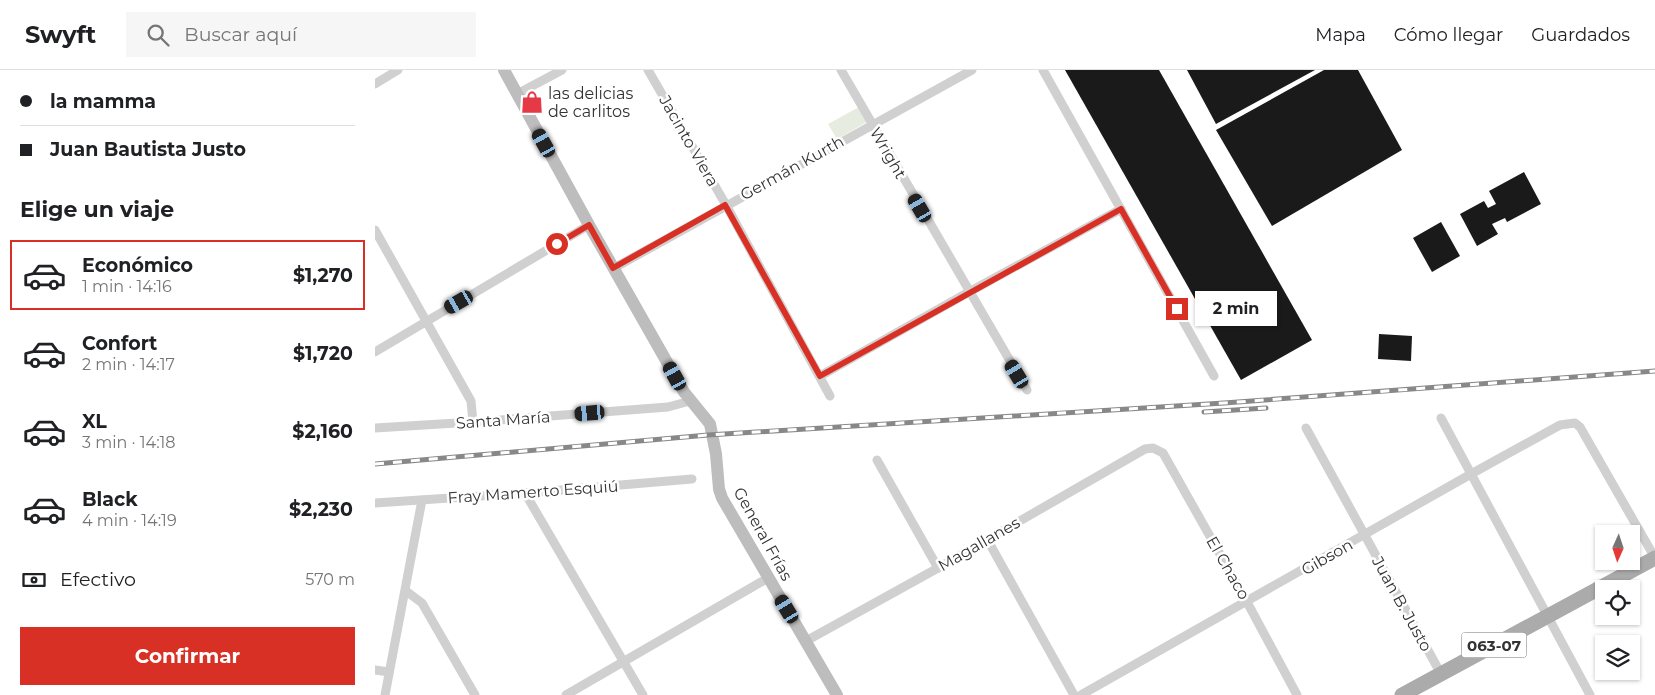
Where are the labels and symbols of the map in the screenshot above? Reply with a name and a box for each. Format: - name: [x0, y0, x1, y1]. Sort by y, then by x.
- place label: las delicias de carlitos: [548, 84, 633, 121]
- shop icon: las delicias de carlitos: [519, 89, 545, 115]
- street label: Jacinto Viera: [655, 91, 723, 190]
- street label: Wright: [866, 124, 910, 182]
- car: [530, 126, 557, 160]
- street label: Germán Kurth: [737, 132, 847, 204]
- car: [906, 191, 933, 225]
- route start: [546, 233, 568, 255]
- car: [442, 288, 475, 316]
- callout: 2 min: [1195, 292, 1277, 326]
- route end: [1166, 298, 1188, 320]
- car: [1002, 357, 1031, 391]
- car: [661, 359, 688, 393]
- car: [574, 404, 605, 422]
- street label: Santa María: [455, 407, 551, 433]
- street label: Fray Mamerto Esquiú: [447, 477, 619, 507]
- street label: General Frías: [729, 484, 797, 584]
- street label: Magallanes: [935, 513, 1024, 575]
- north arrow: [1595, 525, 1640, 570]
- street label: El Chaco: [1202, 533, 1254, 603]
- street label: Gibson: [1298, 535, 1356, 579]
- street label: Juan B. Justo: [1368, 552, 1436, 655]
- car: [772, 592, 801, 626]
- road number: 063-07: [1461, 632, 1527, 658]

